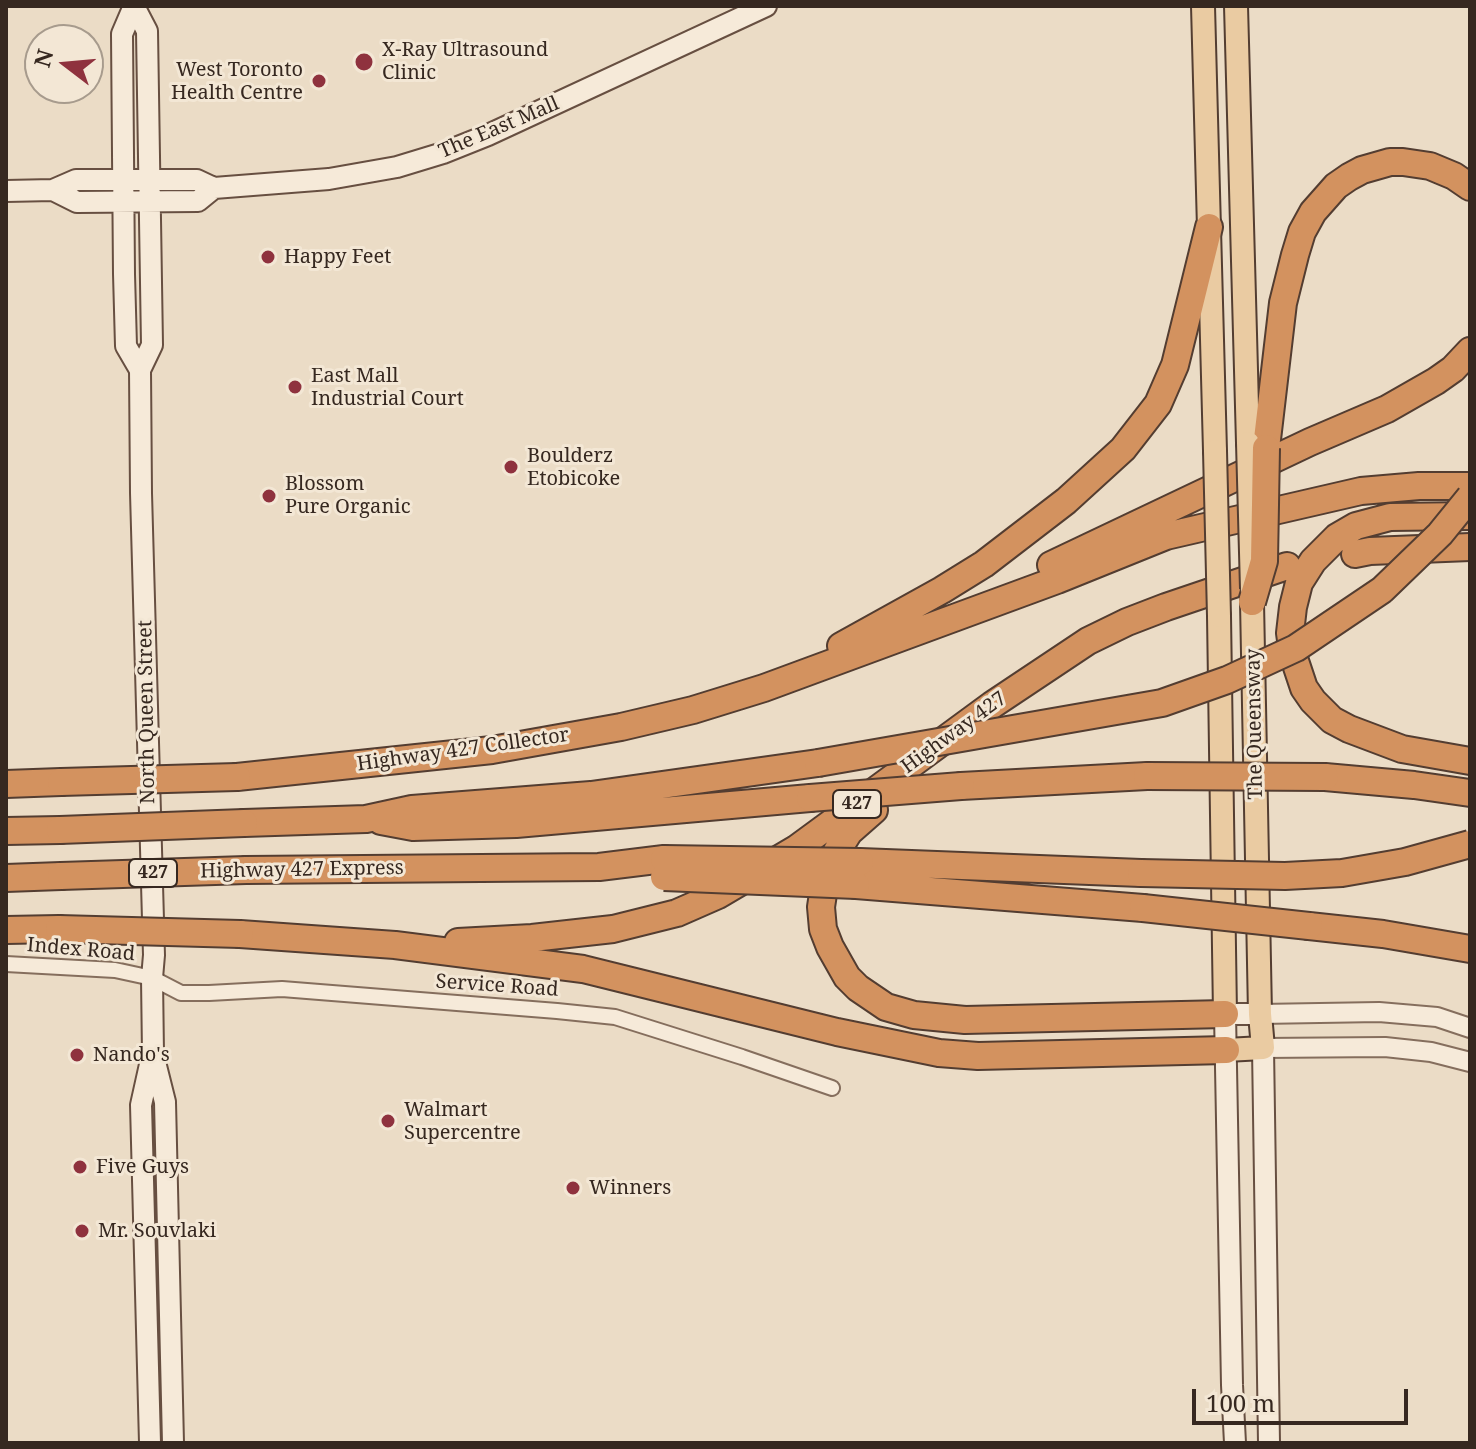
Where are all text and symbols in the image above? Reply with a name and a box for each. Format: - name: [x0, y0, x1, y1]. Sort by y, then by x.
- north arrow: [24, 24, 104, 104]
- place label: X-Ray Ultrasound Clinic: [382, 38, 548, 85]
- text: N: [26, 45, 60, 70]
- marker: X-Ray Ultrasound Clinic: [353, 51, 375, 73]
- place label: West Toronto Health Centre: [171, 58, 303, 105]
- marker: West Toronto Health Centre: [310, 72, 328, 90]
- street label: The East Mall: [435, 92, 563, 164]
- place label: Happy Feet: [284, 245, 391, 269]
- marker: Happy Feet: [259, 248, 277, 266]
- place label: East Mall Industrial Court: [311, 364, 464, 411]
- marker: East Mall Industrial Court: [286, 378, 304, 396]
- place label: Boulderz Etobicoke: [527, 444, 620, 491]
- marker: Boulderz Etobicoke: [502, 458, 520, 476]
- place label: Blossom Pure Organic: [285, 472, 411, 519]
- marker: Blossom Pure Organic: [260, 487, 278, 505]
- street label: North Queen Street: [133, 620, 161, 804]
- street label: The Queensway: [1242, 648, 1268, 800]
- street label: Highway 427: [897, 687, 1011, 779]
- street label: Highway 427 Collector: [355, 723, 571, 777]
- road number: 427: [833, 790, 881, 818]
- street label: Highway 427 Express: [200, 856, 404, 884]
- road number: 427: [129, 859, 177, 887]
- street label: Index Road: [26, 933, 136, 967]
- street label: Service Road: [435, 970, 559, 1002]
- place label: Nando's: [93, 1043, 170, 1067]
- marker: Nando's: [68, 1046, 86, 1064]
- place label: Walmart Supercentre: [404, 1098, 521, 1145]
- marker: Walmart Supercentre: [379, 1112, 397, 1130]
- place label: Five Guys: [96, 1155, 189, 1179]
- marker: Five Guys: [71, 1158, 89, 1176]
- place label: Winners: [589, 1176, 671, 1200]
- marker: Winners: [564, 1179, 582, 1197]
- place label: Mr. Souvlaki: [98, 1219, 216, 1243]
- marker: Mr. Souvlaki: [73, 1222, 91, 1240]
- scale bar: [1196, 1373, 1412, 1423]
- text: 100 m: [1206, 1386, 1275, 1419]

